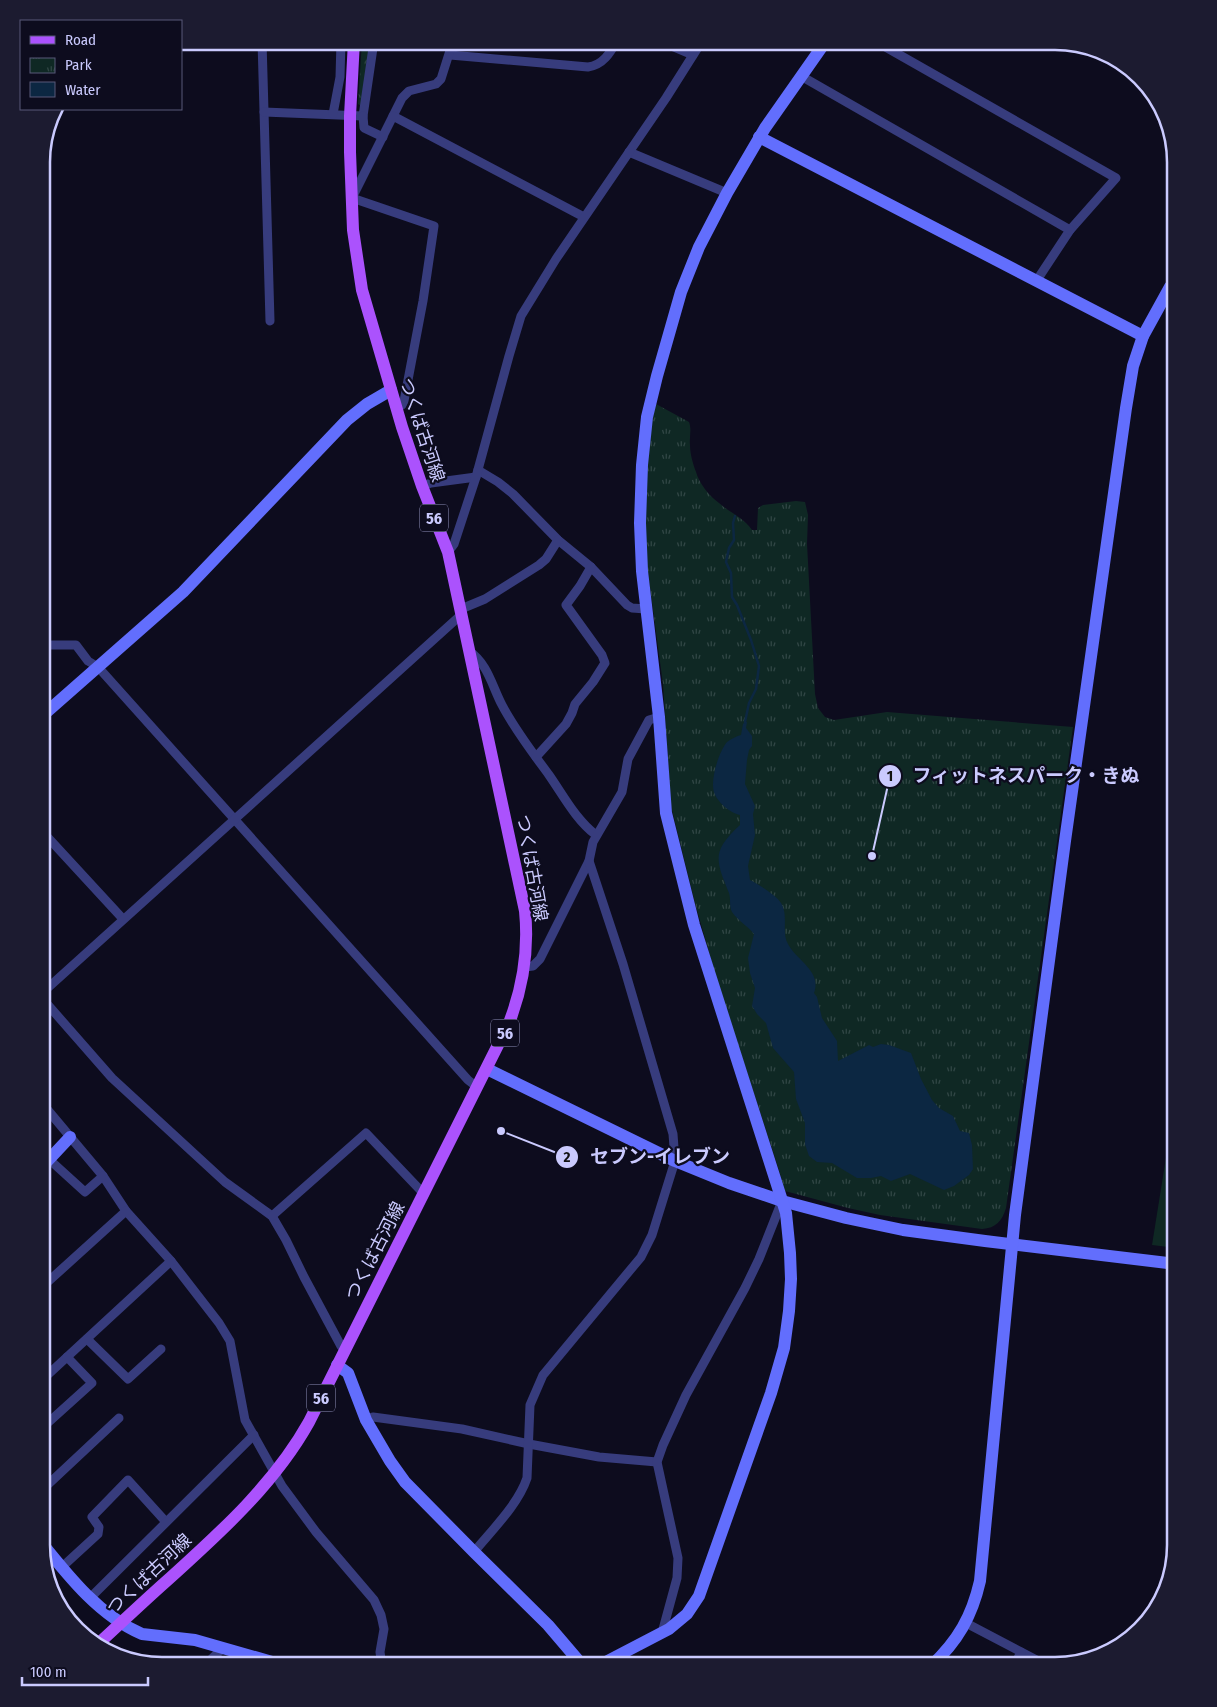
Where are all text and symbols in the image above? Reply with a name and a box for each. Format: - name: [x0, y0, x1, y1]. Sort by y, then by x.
- legend: [20, 20, 182, 110]
- text: Road: [65, 31, 96, 49]
- text: Park: [65, 56, 92, 74]
- text: Water: [65, 81, 101, 99]
- street label: つくば古河線: [395, 375, 449, 485]
- road number: 56: [420, 504, 448, 532]
- callout: フィットネスパーク・きぬ: [878, 759, 1150, 793]
- text: フィットネスパーク・きぬ: [912, 764, 1140, 787]
- text: 1: [887, 767, 893, 785]
- street label: つくば古河線: [512, 813, 552, 923]
- road number: 56: [491, 1020, 519, 1046]
- callout: セブン-イレブン: [555, 1140, 740, 1174]
- text: セブン-イレブン: [590, 1145, 730, 1168]
- text: 2: [563, 1148, 571, 1166]
- street label: つくば古河線: [341, 1198, 409, 1304]
- road number: 56: [307, 1385, 335, 1412]
- street label: つくば古河線: [102, 1529, 196, 1619]
- scale bar: [22, 1654, 149, 1686]
- text: 100 m: [30, 1663, 67, 1681]

